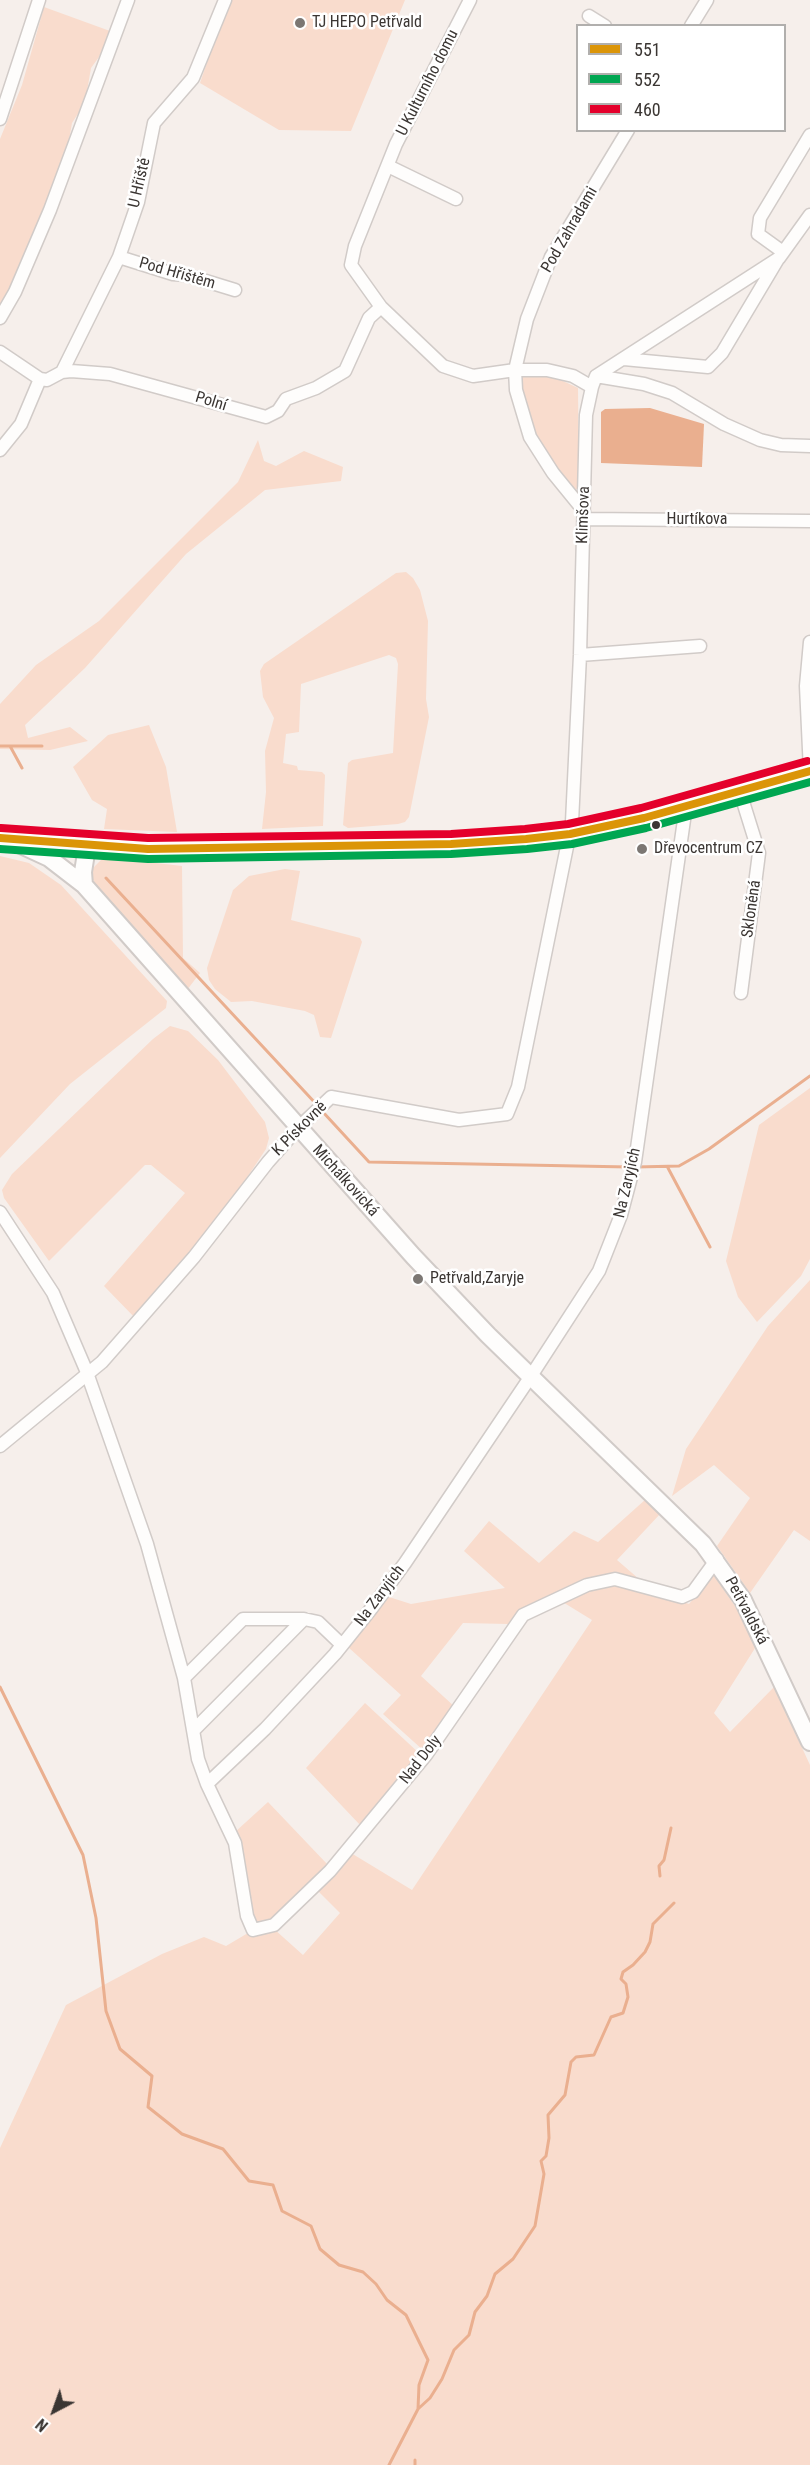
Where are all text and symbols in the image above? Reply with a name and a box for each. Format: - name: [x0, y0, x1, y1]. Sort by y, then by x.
- place label: TJ HEPO Petřvald: [312, 13, 422, 33]
- marker: TJ HEPO Petřvald: [293, 16, 307, 30]
- legend: [576, 24, 786, 132]
- street label: U Kulturního domu: [393, 27, 463, 139]
- text: 551: [634, 39, 661, 60]
- text: 552: [634, 69, 661, 90]
- text: 460: [634, 99, 661, 120]
- street label: U Hřiště: [125, 156, 155, 210]
- street label: Pod Zahradami: [538, 184, 602, 276]
- street label: Pod Hřištěm: [137, 254, 217, 294]
- street label: Polní: [193, 388, 229, 416]
- street label: Klimšova: [573, 486, 595, 544]
- street label: Hurtíkova: [667, 510, 727, 530]
- unlabelled marker: [650, 819, 662, 831]
- place label: Dřevocentrum CZ: [654, 839, 763, 859]
- marker: Dřevocentrum CZ: [635, 842, 649, 856]
- street label: Skloněná: [738, 879, 766, 939]
- street label: K Pískovně: [269, 1098, 331, 1160]
- street label: Michálkovická: [308, 1141, 382, 1221]
- street label: Na Zaryjích: [611, 1146, 645, 1220]
- place label: Petřvald,Zaryje: [430, 1269, 524, 1289]
- marker: Petřvald,Zaryje: [411, 1272, 425, 1286]
- street label: Na Zaryjích: [351, 1562, 409, 1630]
- street label: Petřvaldská: [720, 1574, 772, 1648]
- street label: Nad Doly: [396, 1732, 446, 1788]
- north arrow: [24, 2381, 84, 2441]
- text: N: [32, 2415, 52, 2435]

